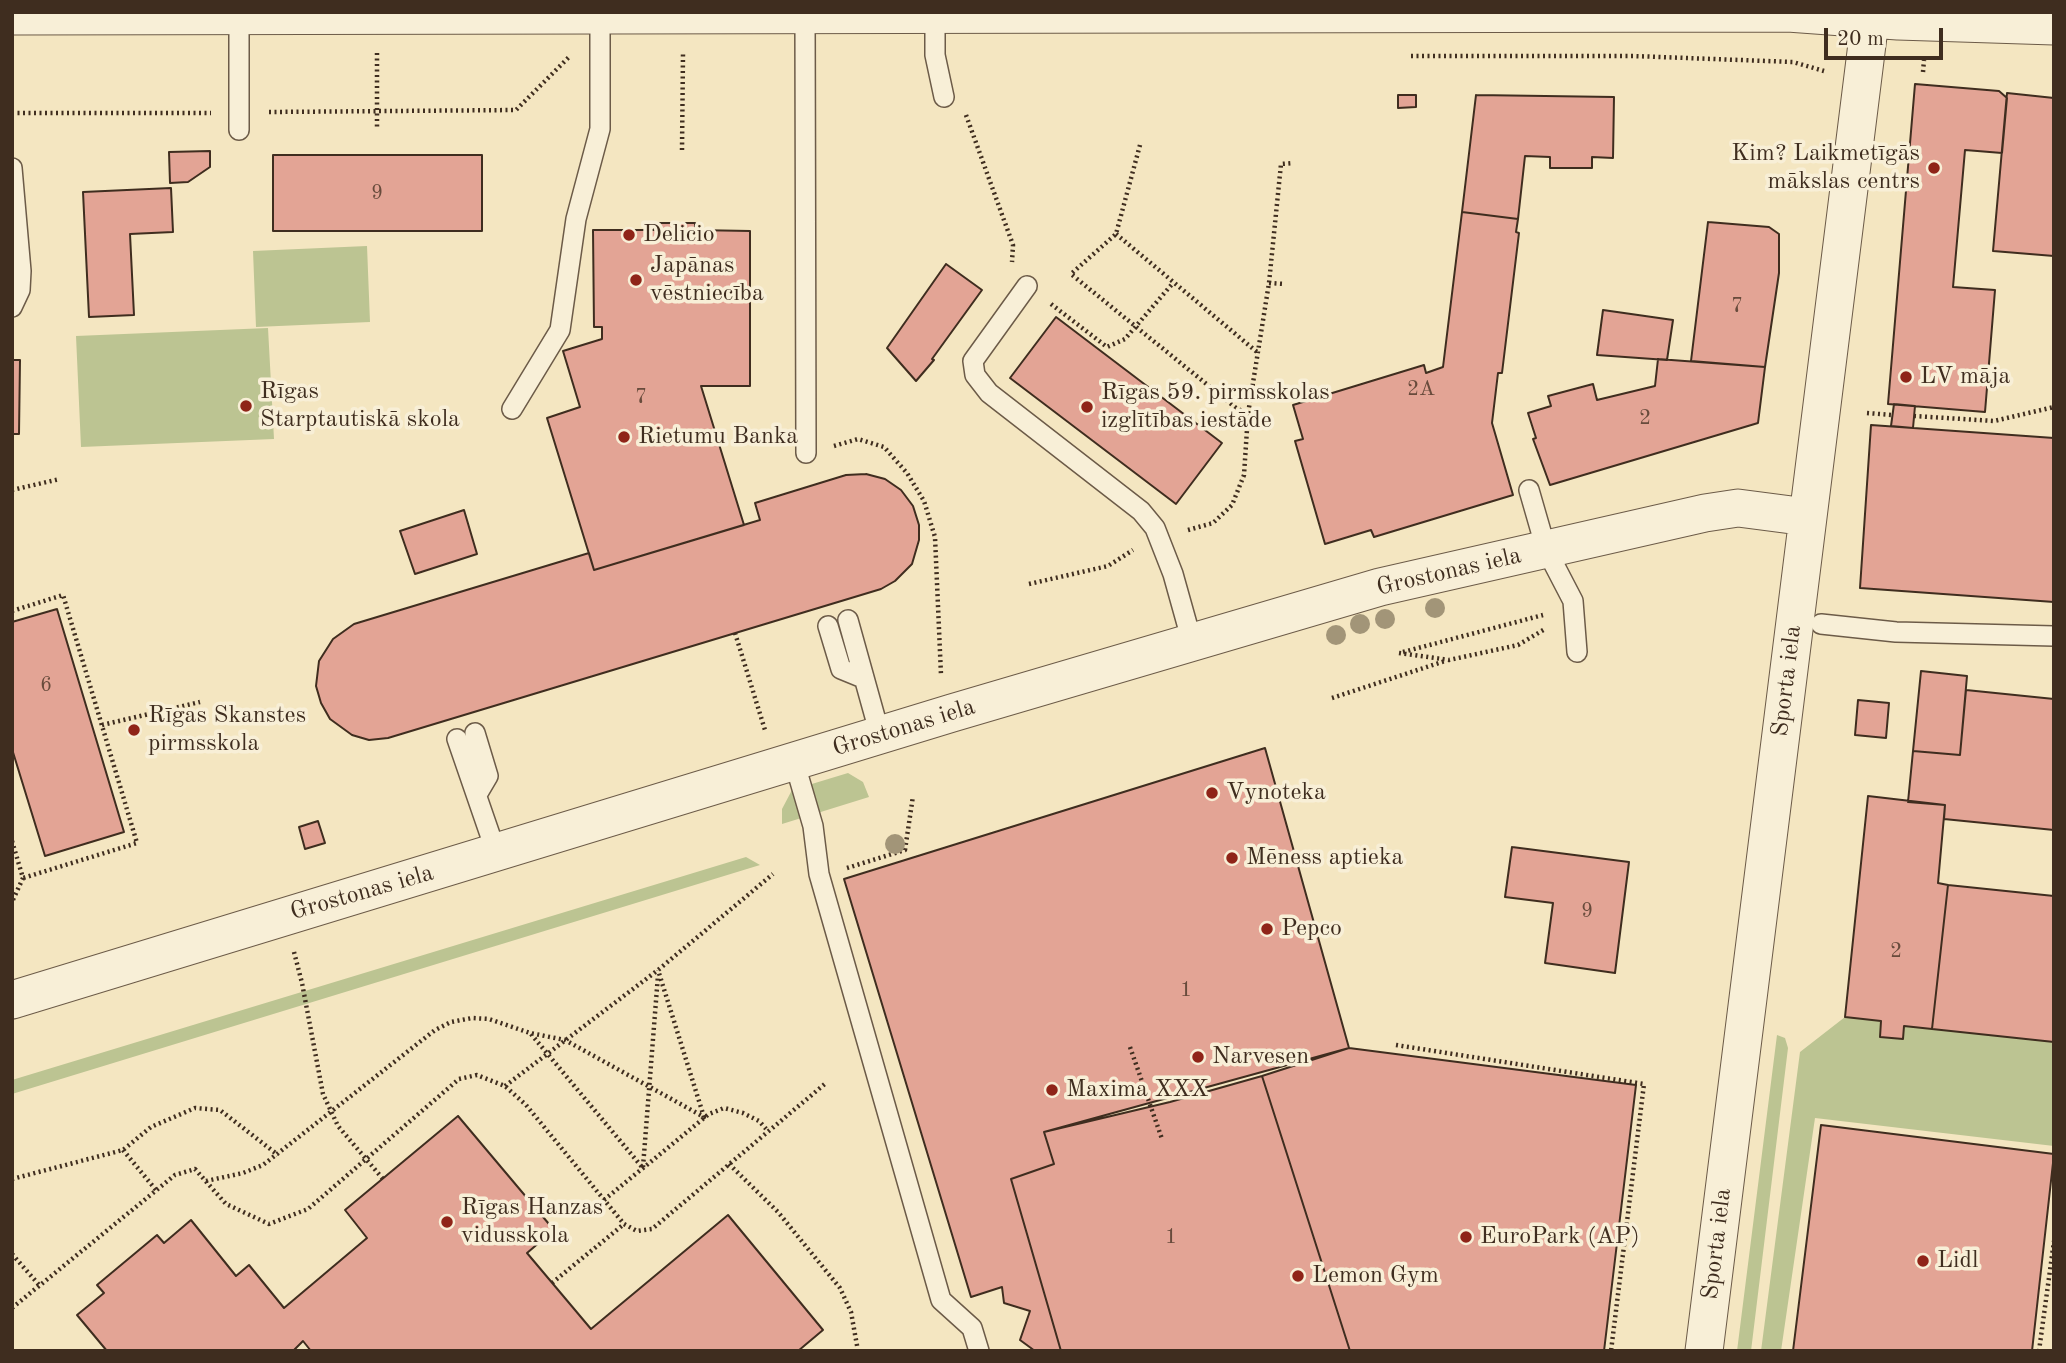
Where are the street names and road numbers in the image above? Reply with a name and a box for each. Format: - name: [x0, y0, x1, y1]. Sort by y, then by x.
- street label: Grostonas iela: [1374, 541, 1524, 603]
- street label: Sporta iela: [1766, 624, 1808, 738]
- street label: Grostonas iela: [829, 693, 979, 763]
- street label: Grostonas iela: [287, 859, 437, 927]
- street label: Sporta iela: [1696, 1187, 1738, 1301]

